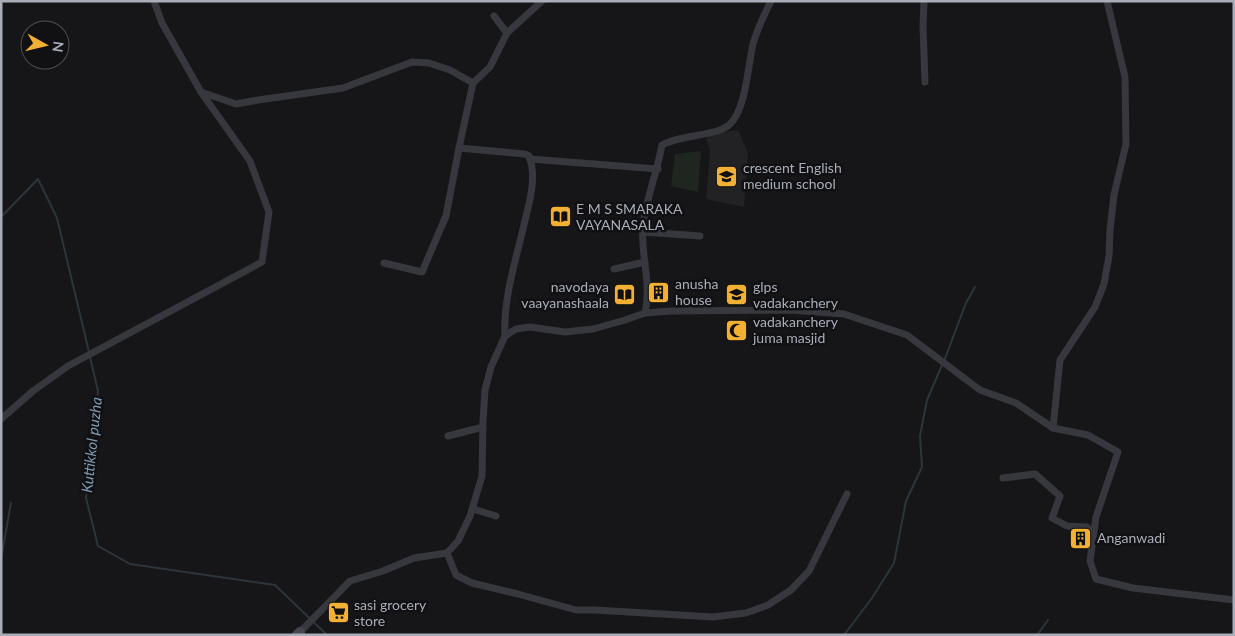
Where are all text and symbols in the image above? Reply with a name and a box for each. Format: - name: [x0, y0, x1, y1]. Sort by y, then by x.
- north arrow: [20, 20, 70, 70]
- text: N: [49, 40, 68, 53]
- place label: crescent English medium school: [743, 159, 842, 192]
- school or university icon: crescent English medium school: [715, 164, 739, 188]
- place label: E M S SMARAKA VAYANASALA: [576, 200, 683, 233]
- library icon: E M S SMARAKA VAYANASALA: [548, 205, 572, 229]
- place label: anusha house: [675, 275, 718, 308]
- place label: navodaya vaayanashaala: [521, 278, 609, 311]
- place label: glps vadakanchery: [753, 278, 839, 311]
- building icon: anusha house: [647, 280, 671, 304]
- library icon: navodaya vaayanashaala: [613, 283, 637, 307]
- school or university icon: glps vadakanchery: [725, 283, 749, 307]
- place label: vadakanchery juma masjid: [752, 313, 839, 346]
- mosque icon: vadakanchery juma masjid: [725, 318, 749, 342]
- water label: Kuttikkol puzha: [77, 396, 105, 494]
- building icon: Anganwadi: [1069, 526, 1093, 550]
- place label: Anganwadi: [1097, 529, 1165, 546]
- place label: sasi grocery store: [354, 596, 427, 629]
- supermarket icon: sasi grocery store: [326, 601, 350, 625]

